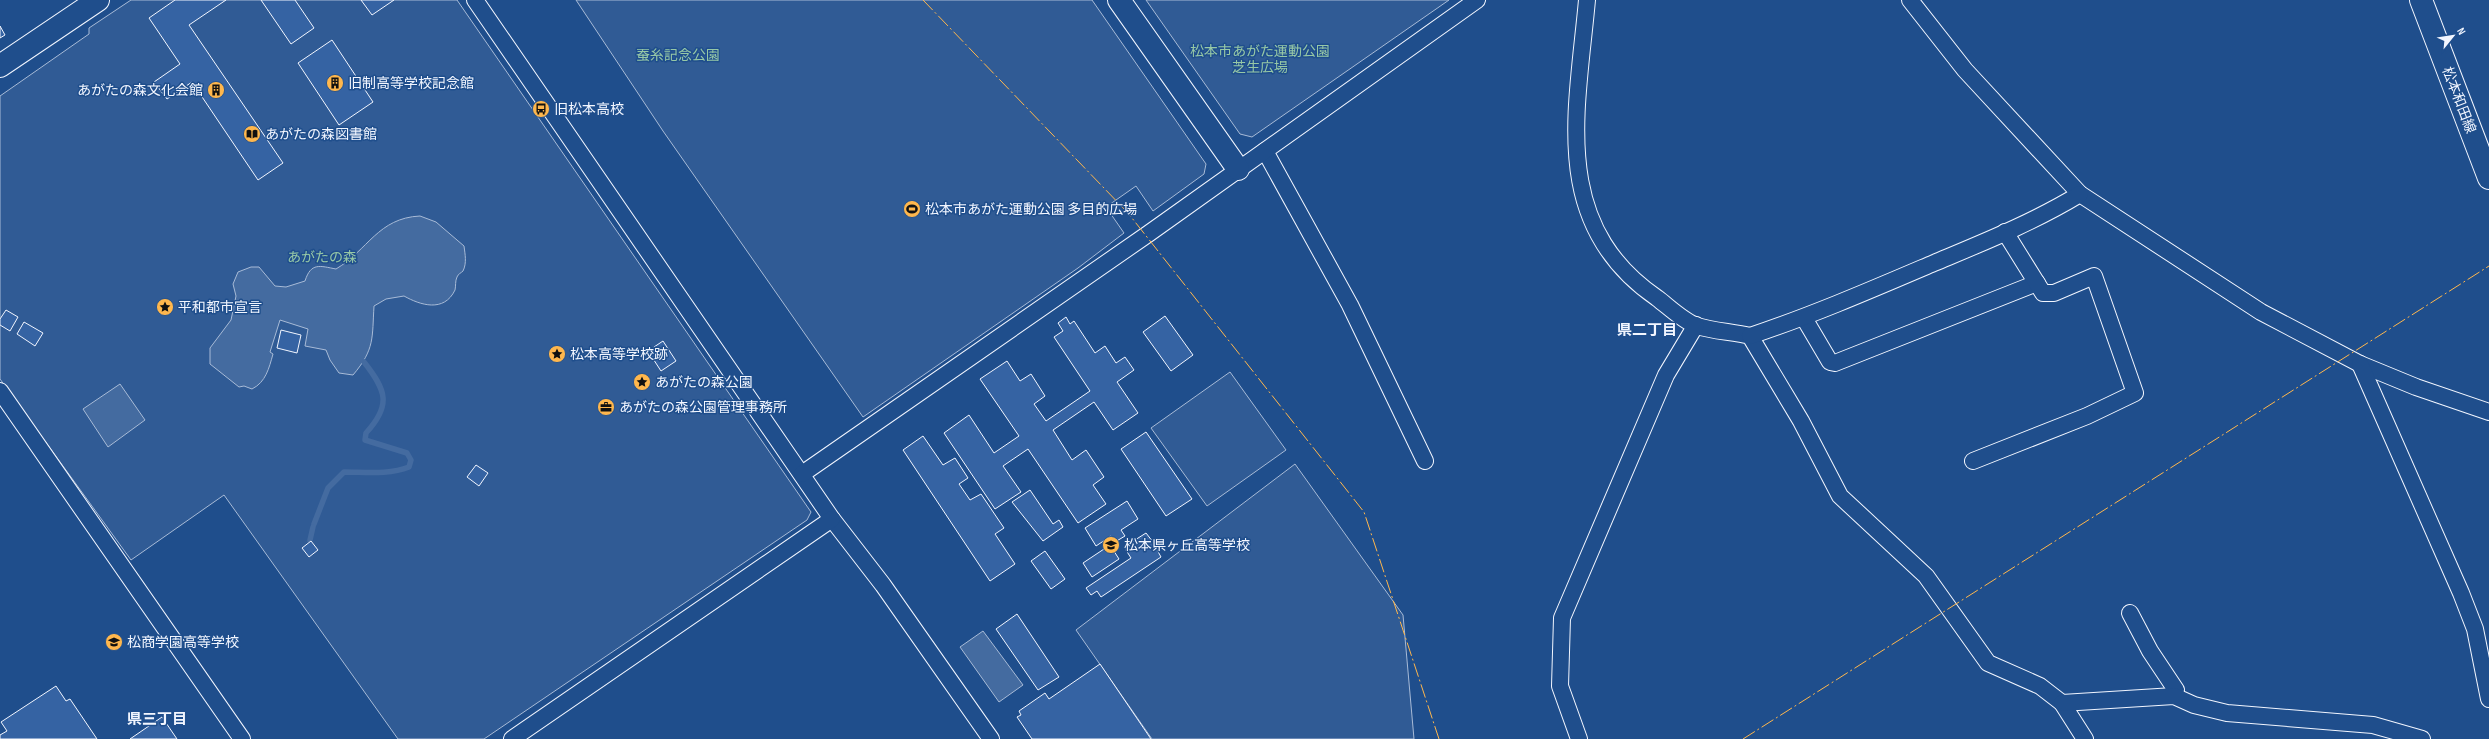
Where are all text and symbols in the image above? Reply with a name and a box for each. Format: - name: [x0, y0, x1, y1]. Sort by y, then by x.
- north arrow: [2433, 16, 2473, 56]
- text: N: [2454, 25, 2468, 37]
- park label: 松本市あがた運動公園 芝生広場: [1190, 43, 1330, 76]
- park label: 蚕糸記念公園: [636, 47, 720, 64]
- street label: 松本和田線: [2439, 64, 2479, 136]
- building icon: 旧制高等学校記念館: [325, 73, 345, 93]
- place label: 旧制高等学校記念館: [348, 75, 474, 92]
- building icon: あがたの森文化会館: [206, 80, 226, 100]
- place label: あがたの森文化会館: [77, 82, 203, 99]
- bus stop icon: 旧松本高校: [531, 99, 551, 119]
- place label: 旧松本高校: [554, 101, 624, 118]
- library icon: あがたの森図書館: [242, 124, 262, 144]
- place label: あがたの森図書館: [265, 126, 377, 143]
- sports icon: 松本市あがた運動公園 多目的広場: [902, 199, 922, 219]
- place label: 松本市あがた運動公園 多目的広場: [925, 201, 1137, 218]
- park label: あがたの森: [287, 249, 357, 266]
- place icon: 平和都市宣言: [155, 297, 175, 317]
- place label: 平和都市宣言: [178, 299, 262, 316]
- district label: 県二丁目: [1617, 321, 1677, 340]
- place icon: 松本高等学校跡: [547, 344, 567, 364]
- place label: 松本高等学校跡: [570, 346, 668, 363]
- place icon: あがたの森公園: [632, 372, 652, 392]
- place label: あがたの森公園: [655, 374, 753, 391]
- office icon: あがたの森公園管理事務所: [596, 397, 616, 417]
- place label: あがたの森公園管理事務所: [619, 399, 787, 416]
- school or university icon: 松本県ヶ丘高等学校: [1101, 535, 1121, 555]
- place label: 松本県ヶ丘高等学校: [1124, 537, 1250, 554]
- school or university icon: 松商学園高等学校: [104, 632, 124, 652]
- place label: 松商学園高等学校: [127, 634, 239, 651]
- district label: 県三丁目: [127, 710, 187, 729]

